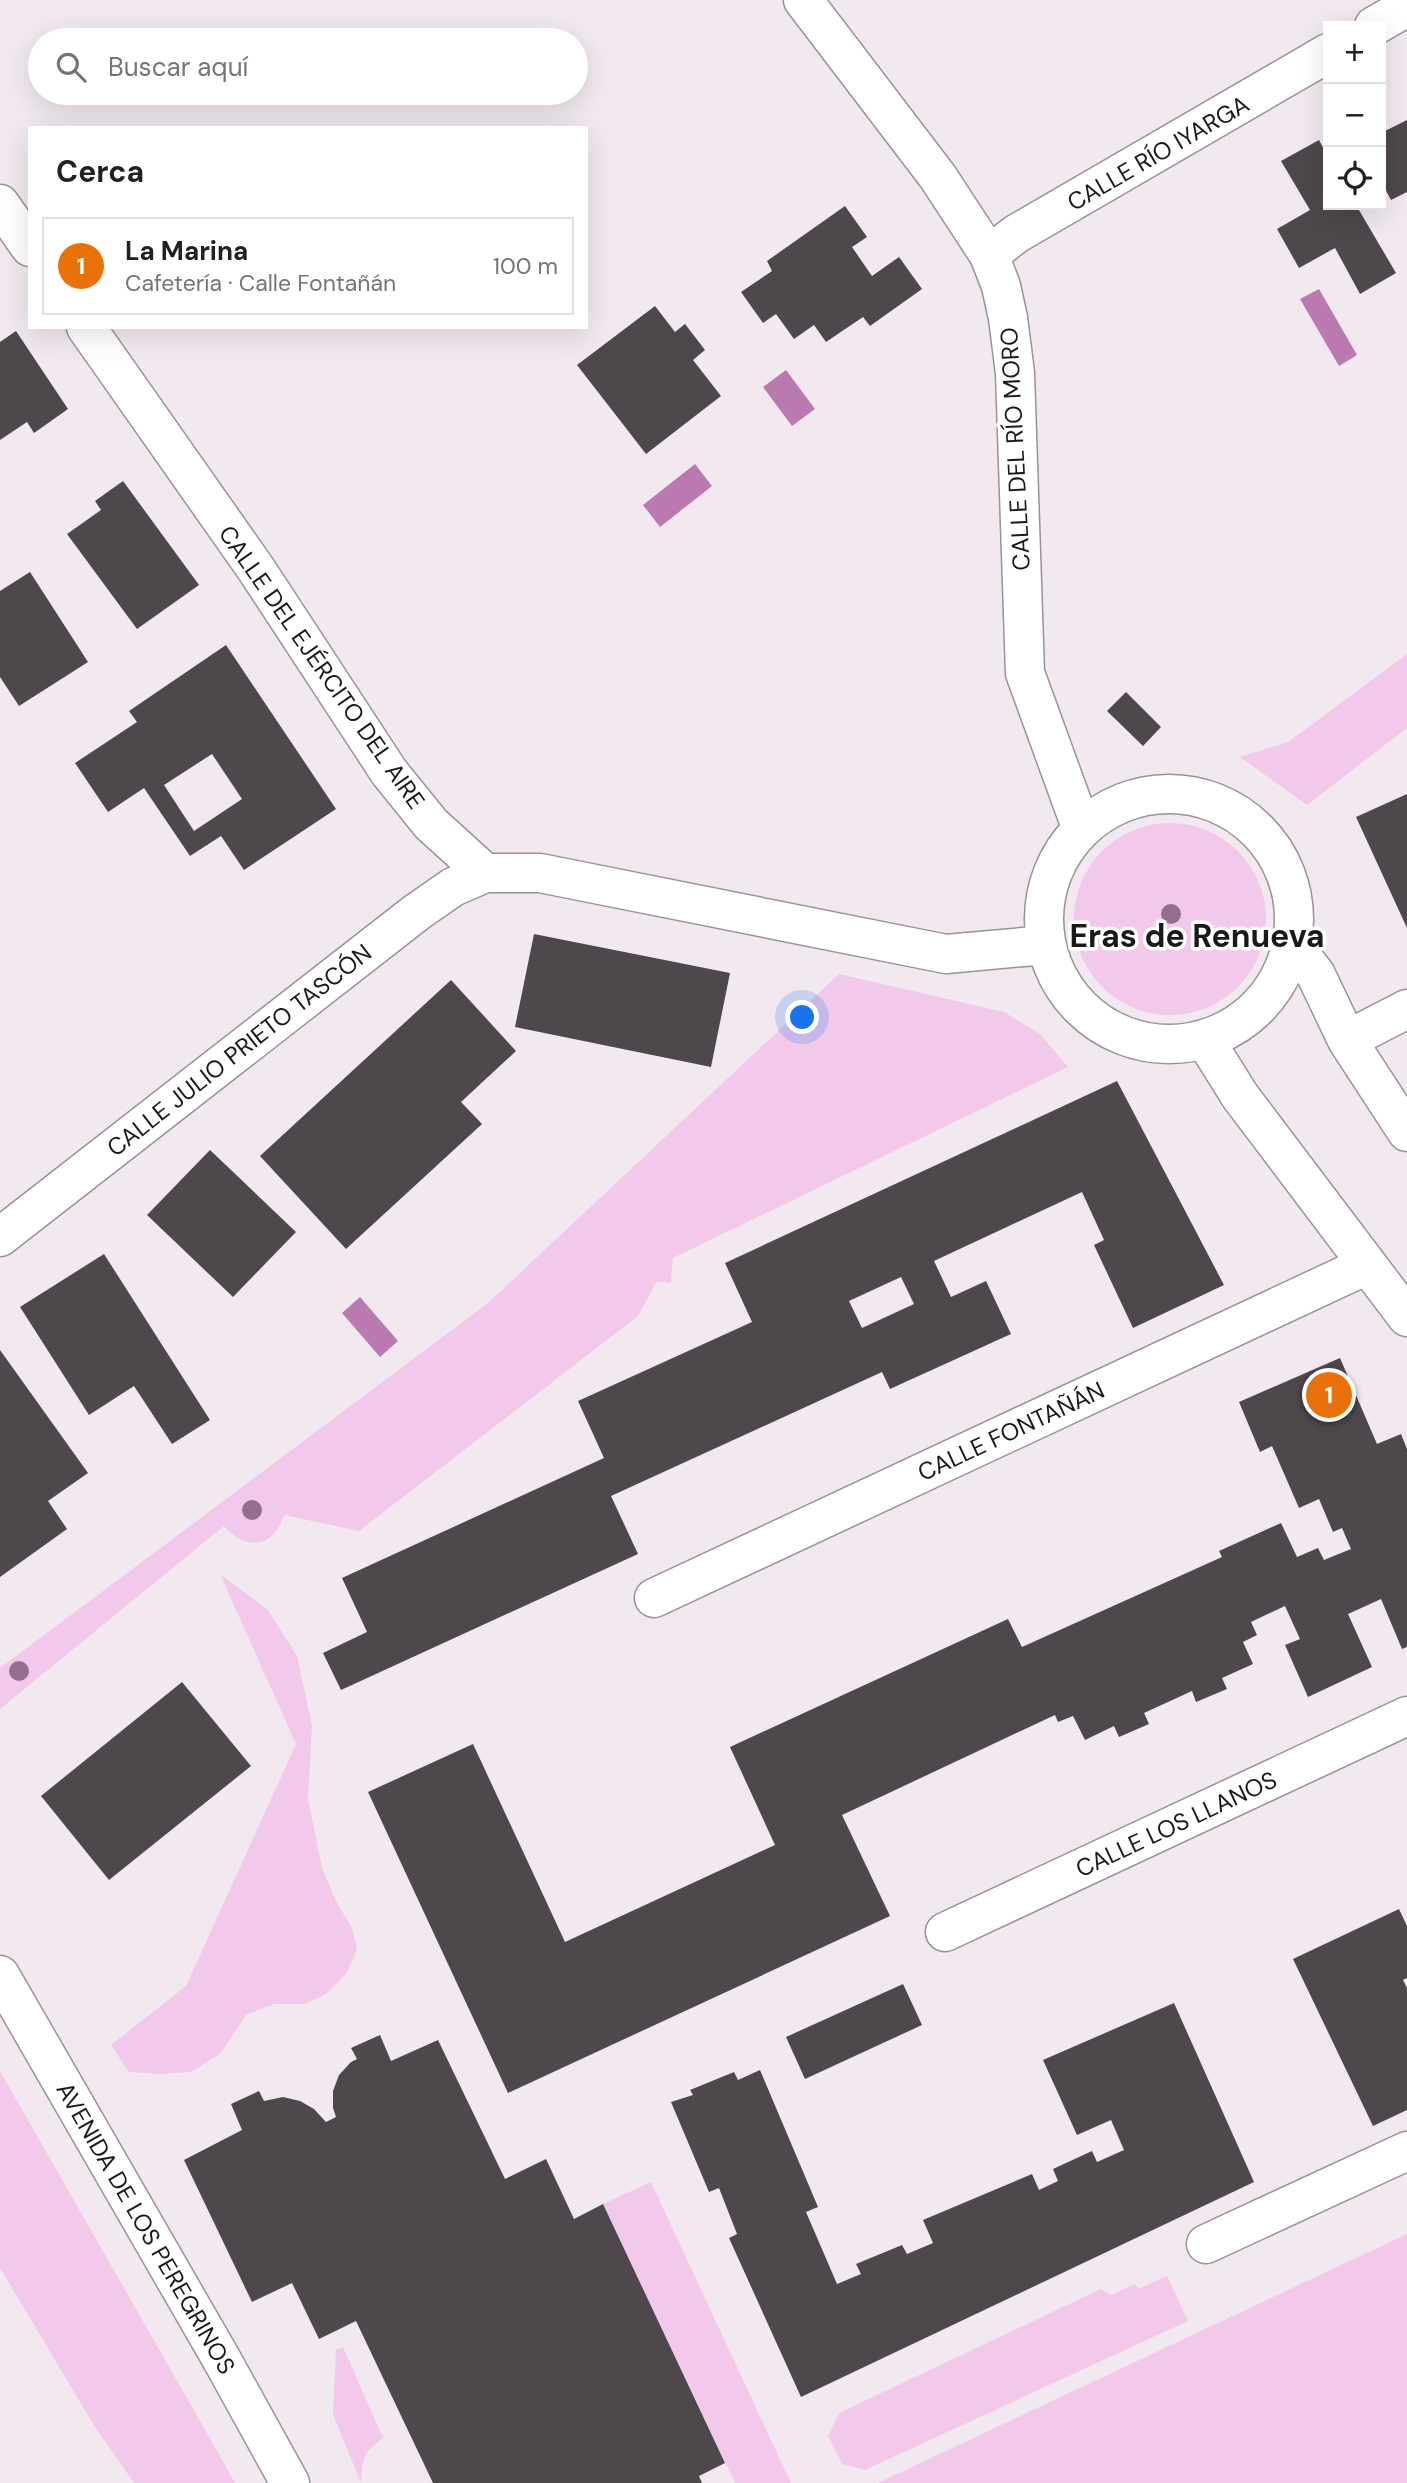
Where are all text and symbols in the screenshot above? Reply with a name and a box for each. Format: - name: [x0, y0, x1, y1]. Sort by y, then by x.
- map controls: [1323, 21, 1386, 210]
- button: +: [1323, 21, 1386, 84]
- search box: [28, 28, 588, 105]
- icon: search: [52, 48, 90, 86]
- text: Buscar aquí: [108, 50, 248, 84]
- button: −: [1323, 84, 1386, 147]
- street label: CALLE RÍO IYARGA: [1062, 88, 1255, 218]
- button: locate: [1323, 147, 1386, 210]
- text: Cerca: [56, 152, 144, 191]
- text: La Marina: [125, 234, 248, 268]
- text: 1: [77, 251, 85, 281]
- text: 100 m: [493, 251, 558, 281]
- text: Cafetería · Calle Fontañán: [125, 268, 396, 298]
- street label: CALLE DEL RÍO MORO: [993, 327, 1037, 571]
- street label: CALLE DEL EJÉRCITO DEL AIRE: [212, 519, 432, 815]
- district label: Eras de Renueva: [1069, 915, 1325, 957]
- street label: CALLE JULIO PRIETO TASCÓN: [100, 937, 378, 1163]
- your location: [785, 1000, 819, 1034]
- pin: 1: [1306, 1369, 1352, 1421]
- street label: CALLE FONTAÑÁN: [913, 1374, 1109, 1488]
- street label: CALLE LOS LLANOS: [1071, 1764, 1281, 1884]
- street label: AVENIDA DE LOS PEREGRINOS: [50, 2077, 242, 2379]

